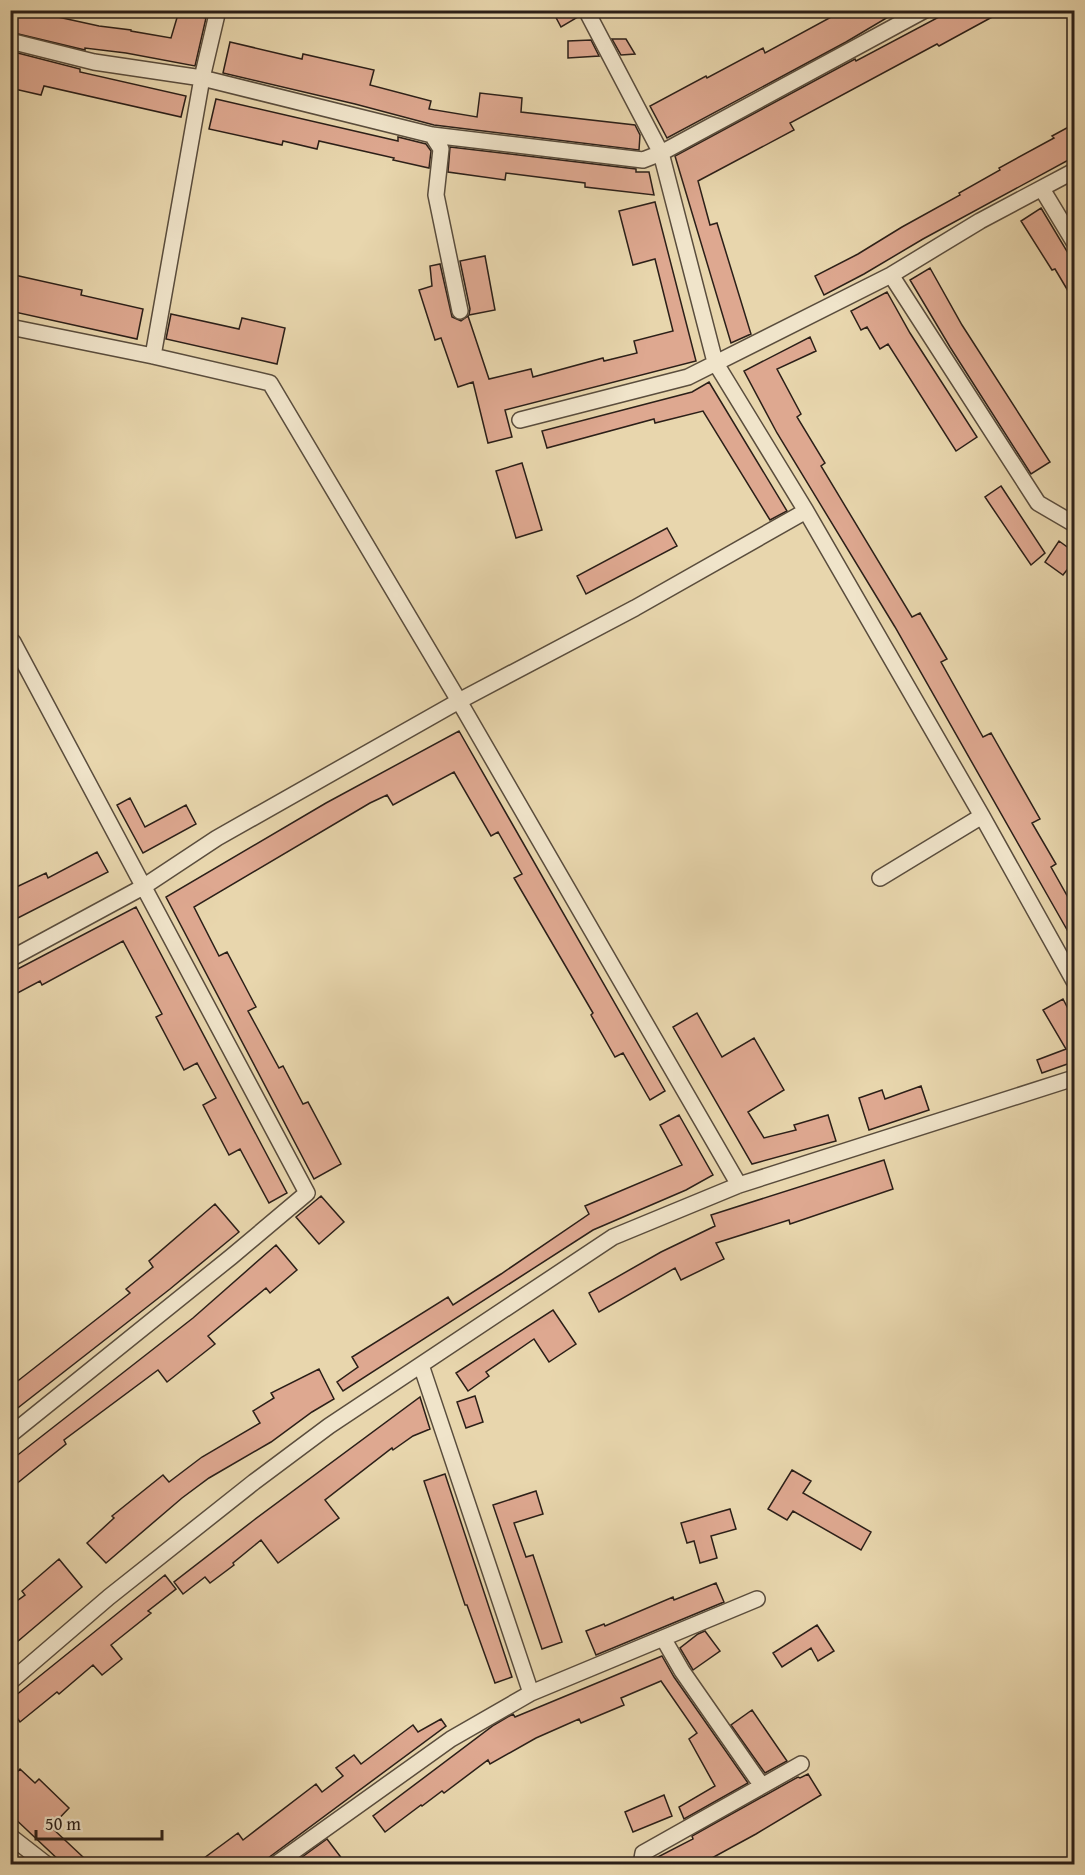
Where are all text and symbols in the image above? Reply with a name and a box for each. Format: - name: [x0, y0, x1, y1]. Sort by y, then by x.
- scale bar: [36, 1803, 162, 1841]
- text: 50 m: [45, 1810, 81, 1837]

